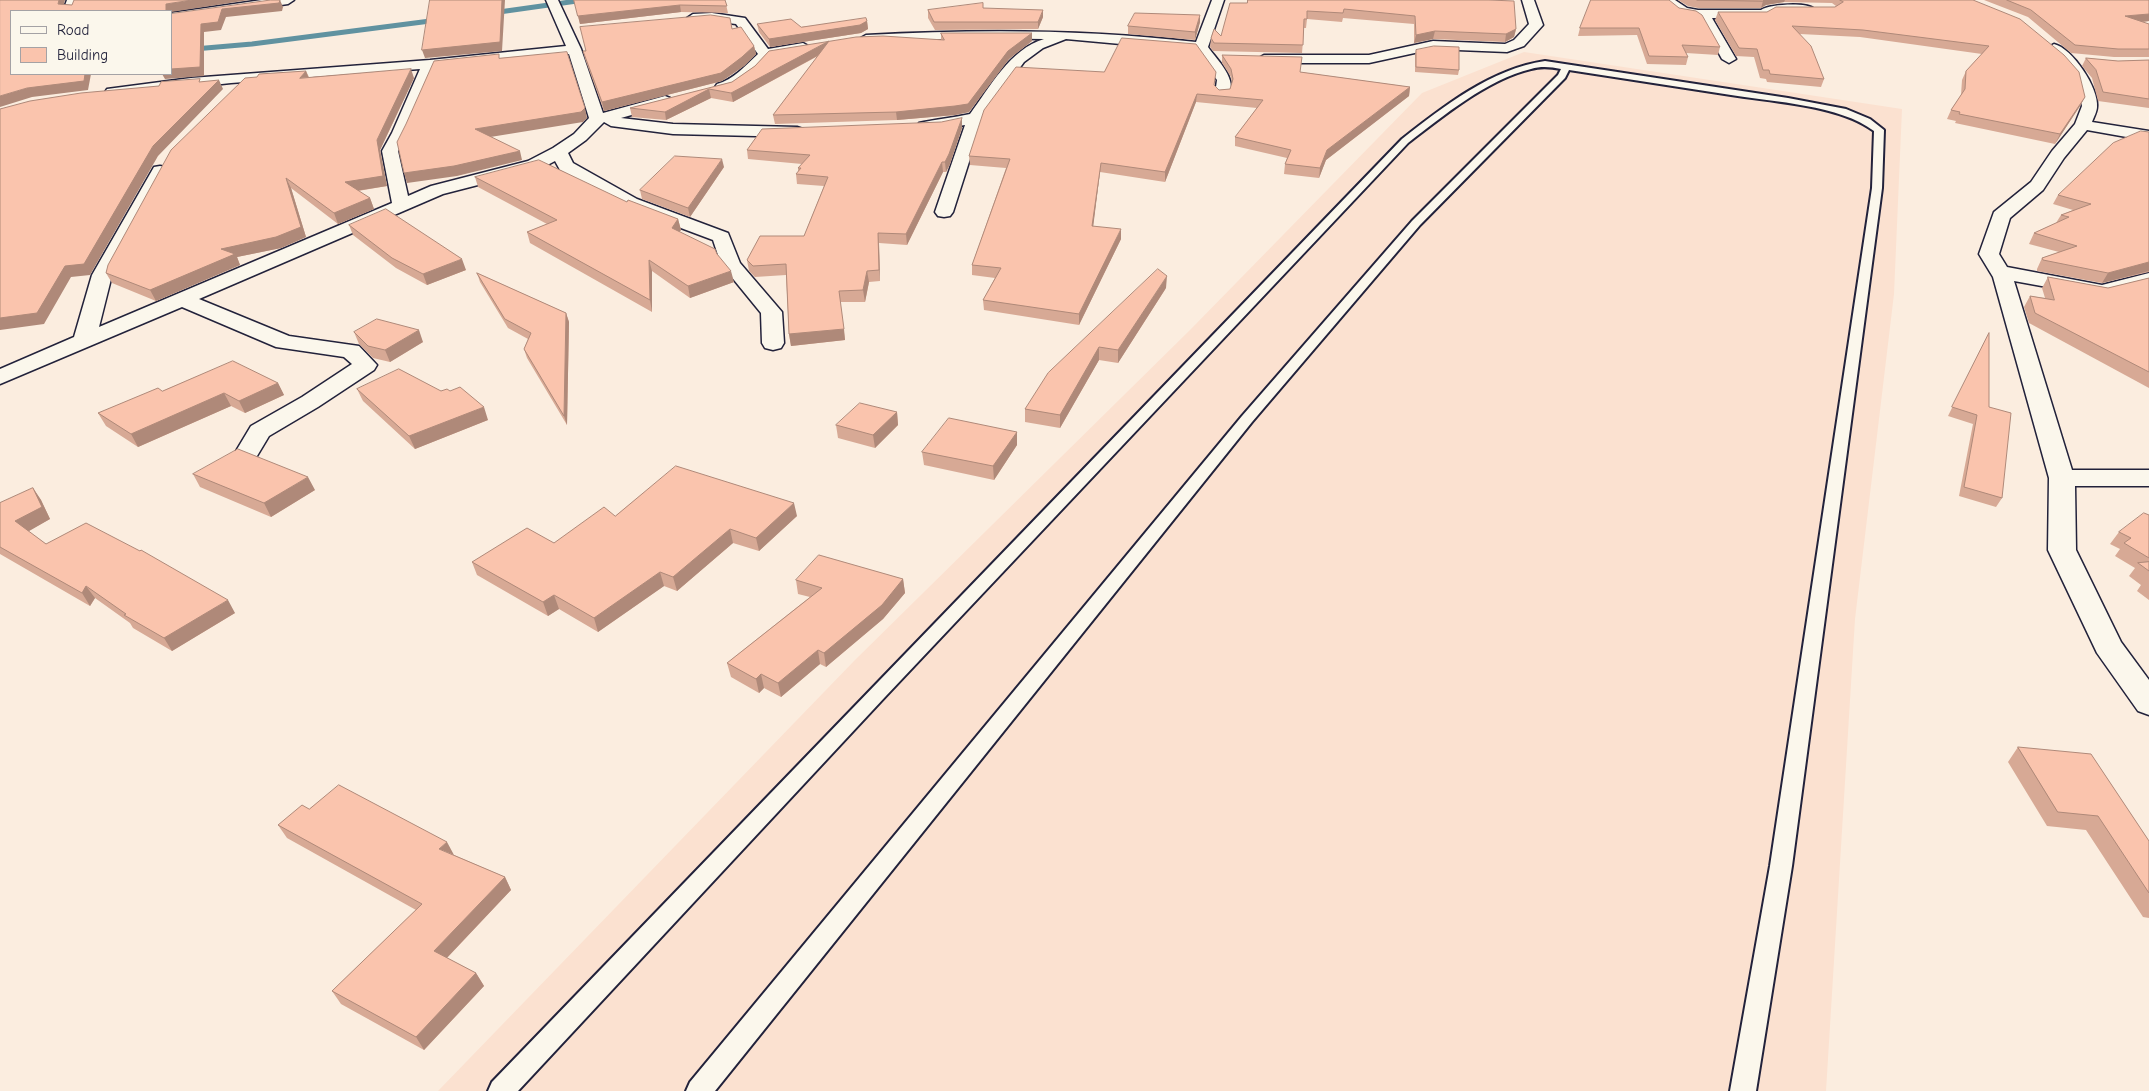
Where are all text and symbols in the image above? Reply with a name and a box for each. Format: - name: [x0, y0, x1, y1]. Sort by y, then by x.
- legend: [10, 10, 172, 75]
- text: Road: [57, 21, 89, 39]
- text: Building: [57, 46, 108, 64]

